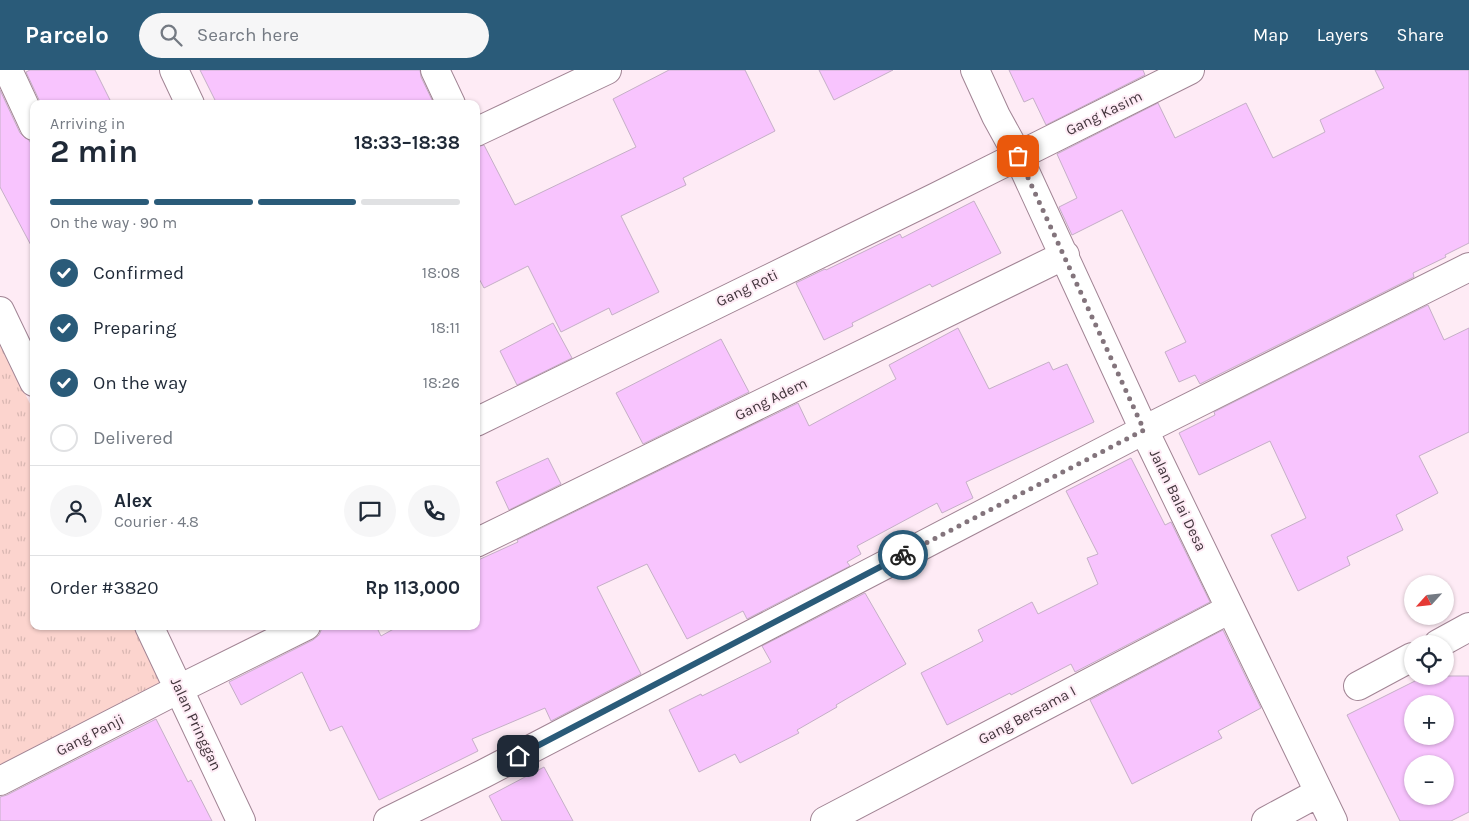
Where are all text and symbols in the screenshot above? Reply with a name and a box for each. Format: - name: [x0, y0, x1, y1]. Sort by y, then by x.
- search box: [139, 13, 489, 58]
- text: Parcelo: [25, 21, 109, 49]
- icon: search: [157, 21, 185, 49]
- text: Search here: [197, 24, 299, 46]
- text: Map: [1253, 24, 1289, 46]
- text: Layers: [1317, 24, 1369, 46]
- text: Share: [1397, 24, 1444, 46]
- street label: Gang Kasim: [1063, 87, 1145, 139]
- text: Arriving in: [50, 114, 125, 133]
- text: 18:33–18:38: [354, 132, 460, 154]
- text: 2 min: [50, 133, 138, 170]
- pin: [997, 135, 1039, 177]
- icon: bag: [1004, 142, 1032, 170]
- text: On the way · 90 m: [50, 213, 177, 232]
- icon: check: [50, 259, 78, 287]
- text: Confirmed: [93, 262, 184, 284]
- text: 18:08: [422, 263, 460, 282]
- street label: Gang Roti: [713, 265, 781, 311]
- icon: check: [50, 314, 78, 342]
- text: Preparing: [93, 317, 176, 339]
- text: 18:11: [431, 318, 460, 337]
- icon: check: [50, 369, 78, 397]
- text: On the way: [93, 372, 187, 394]
- text: 18:26: [423, 373, 460, 392]
- street label: Gang Adem: [732, 374, 810, 424]
- text: Delivered: [93, 427, 173, 449]
- street label: Jalan Balai Desa: [1146, 446, 1210, 554]
- button: person: [50, 485, 102, 537]
- button: chat: [344, 485, 396, 537]
- button: phone: [408, 485, 460, 537]
- text: Alex: [114, 490, 152, 512]
- text: Courier · 4.8: [114, 512, 199, 531]
- courier: [878, 530, 928, 580]
- icon: bike: [889, 541, 917, 569]
- north arrow: [1404, 575, 1454, 625]
- map controls: [1404, 575, 1454, 805]
- text: Order #3820: [50, 577, 159, 599]
- text: Rp 113,000: [365, 577, 460, 599]
- button: locate: [1404, 635, 1454, 685]
- street label: Jalan Pringgan: [167, 674, 225, 774]
- street label: Gang Bersama I: [975, 682, 1079, 748]
- button: +: [1404, 695, 1454, 745]
- street label: Gang Panji: [53, 710, 127, 760]
- pin: [497, 735, 539, 777]
- icon: home: [504, 742, 532, 770]
- button: −: [1404, 755, 1454, 805]

